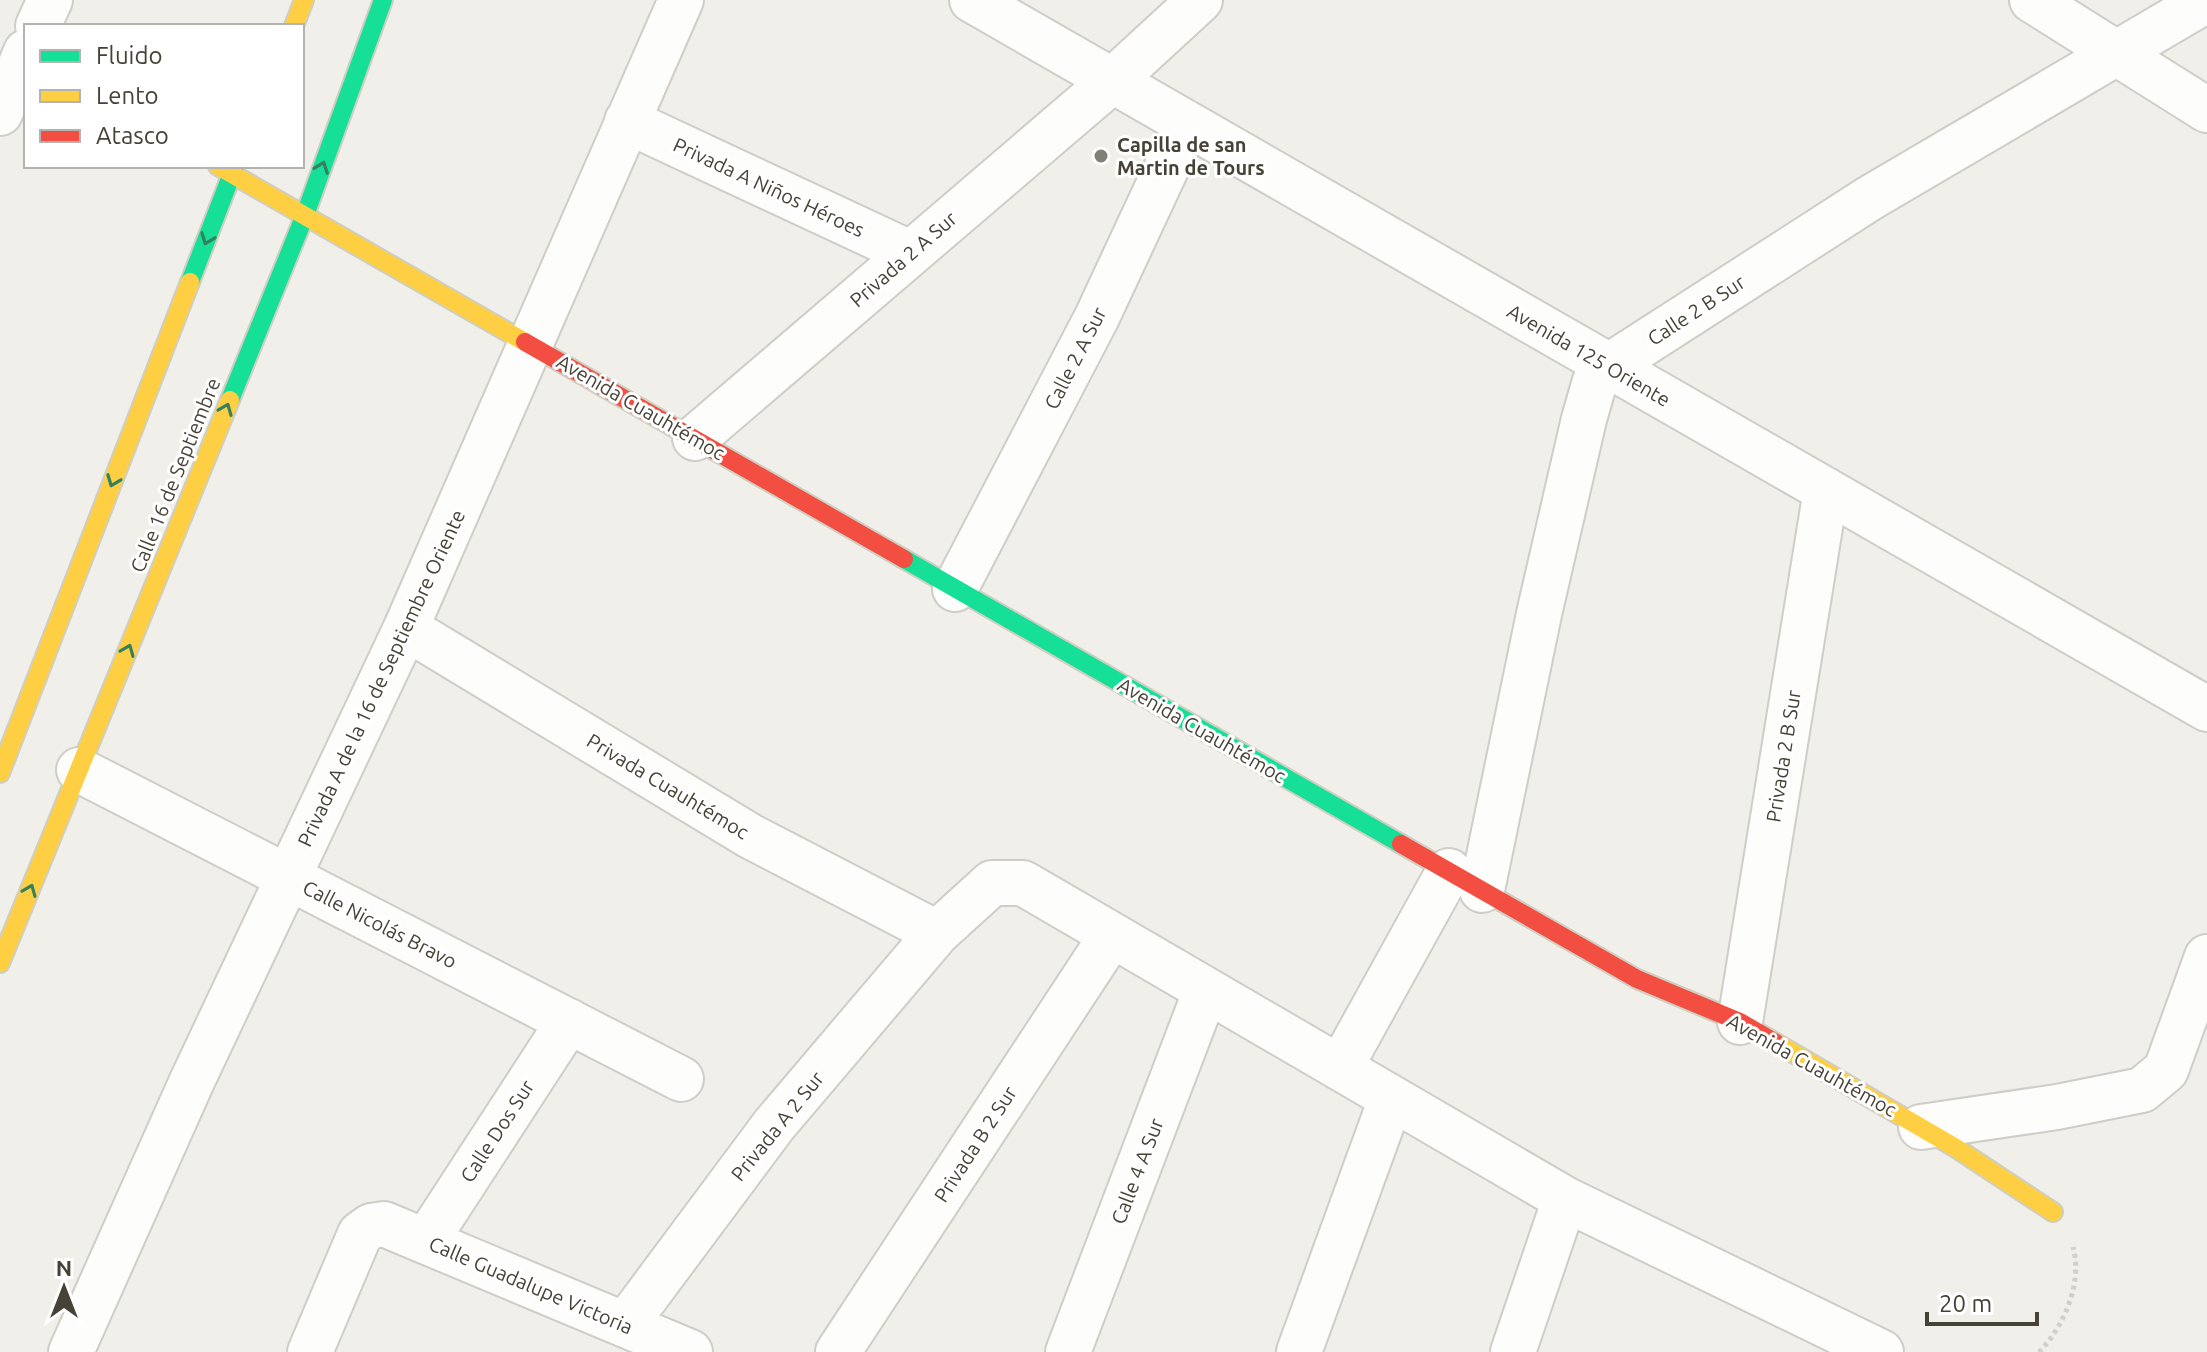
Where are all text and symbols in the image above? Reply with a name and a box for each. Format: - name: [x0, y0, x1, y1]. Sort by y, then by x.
- legend: [24, 24, 304, 168]
- text: Fluido: [96, 42, 163, 69]
- text: Lento: [96, 82, 159, 109]
- text: Atasco: [96, 122, 169, 149]
- street label: Privada A Niños Héroes: [670, 133, 868, 241]
- place label: Capilla de san Martin de Tours: [1117, 133, 1265, 179]
- marker: Capilla de san Martin de Tours: [1092, 147, 1110, 165]
- one-way arrow: [312, 161, 329, 175]
- street label: Privada 2 A Sur: [845, 206, 961, 312]
- one-way arrow: [200, 231, 217, 245]
- street label: Calle 2 B Sur: [1643, 270, 1749, 350]
- street label: Avenida 125 Oriente: [1504, 299, 1674, 411]
- street label: Calle 2 A Sur: [1039, 303, 1111, 413]
- street label: Avenida Cuauhtémoc: [553, 350, 729, 464]
- street label: Calle 16 de Septiembre: [125, 374, 225, 576]
- one-way arrow: [216, 403, 232, 417]
- one-way arrow: [106, 473, 123, 487]
- street label: Privada A de la 16 de Septiembre Oriente: [293, 506, 469, 850]
- one-way arrow: [118, 644, 134, 658]
- street label: Avenida Cuauhtémoc: [1114, 673, 1290, 787]
- street label: Privada 2 B Sur: [1761, 688, 1805, 824]
- street label: Privada Cuauhtémoc: [583, 729, 753, 843]
- street label: Calle Nicolás Bravo: [299, 875, 461, 973]
- one-way arrow: [20, 884, 36, 899]
- street label: Avenida Cuauhtémoc: [1723, 1009, 1901, 1121]
- street label: Privada A 2 Sur: [726, 1066, 828, 1185]
- street label: Calle Dos Sur: [455, 1075, 539, 1186]
- street label: Privada B 2 Sur: [929, 1081, 1021, 1206]
- street label: Calle 4 A Sur: [1106, 1114, 1168, 1227]
- street label: Calle Guadalupe Victoria: [426, 1232, 636, 1338]
- north arrow: [24, 1248, 104, 1328]
- text: N: [56, 1255, 72, 1280]
- scale bar: [1927, 1276, 2037, 1326]
- text: 20 m: [1939, 1290, 1992, 1317]

